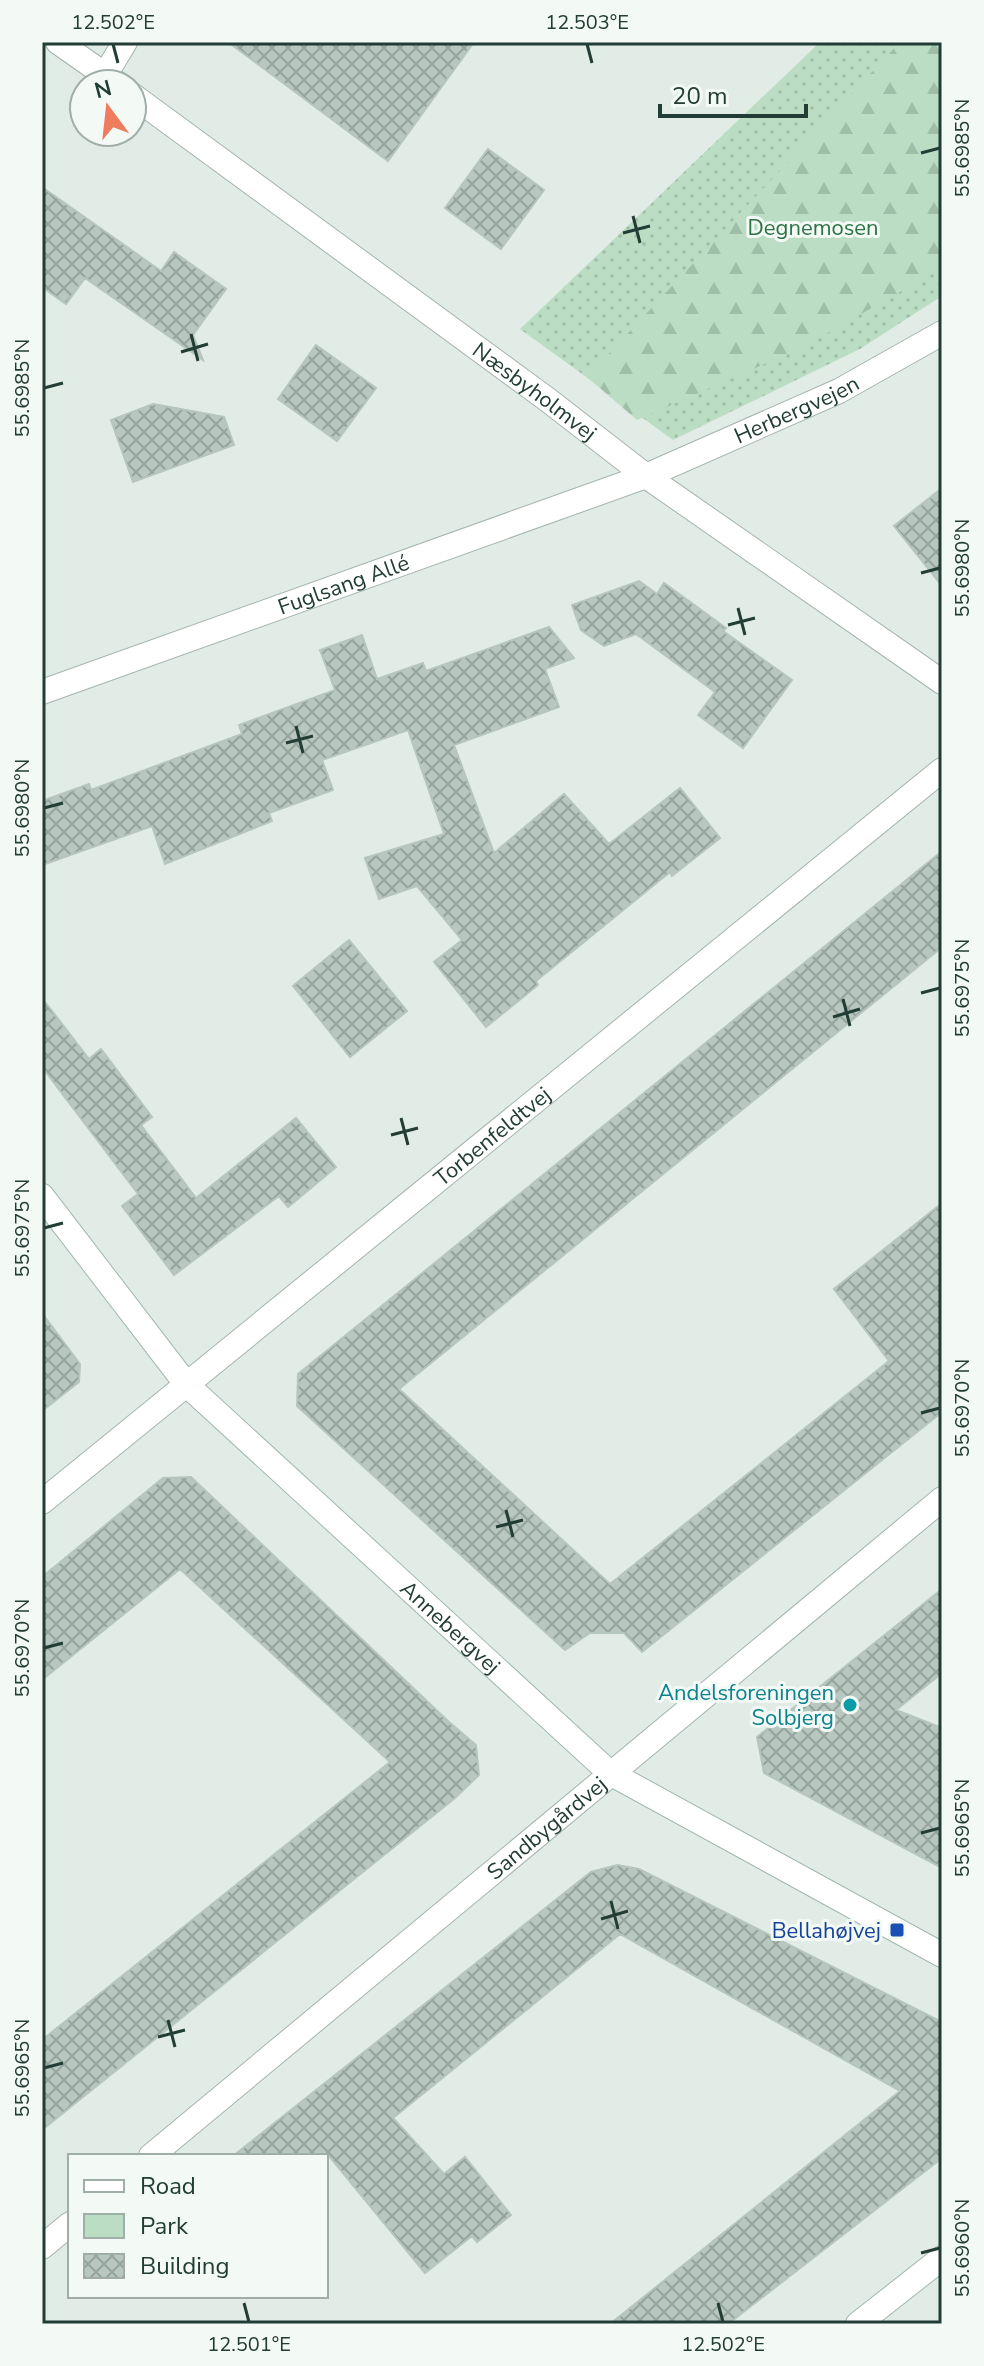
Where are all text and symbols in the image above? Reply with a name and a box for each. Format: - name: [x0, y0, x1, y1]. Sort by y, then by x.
- text: 12.502°E: [71, 9, 155, 36]
- text: 12.503°E: [545, 9, 629, 36]
- north arrow: [68, 68, 148, 148]
- scale bar: [660, 68, 806, 118]
- text: N: [91, 73, 115, 106]
- text: 20 m: [672, 80, 728, 112]
- text: 55.6985°N: [949, 99, 976, 197]
- park label: Degnemosen: [748, 213, 878, 243]
- street label: Næsbyholmvej: [466, 336, 603, 448]
- text: 55.6985°N: [9, 339, 36, 437]
- street label: Herbergvejen: [730, 369, 865, 451]
- text: 55.6980°N: [949, 519, 976, 617]
- street label: Fuglsang Allé: [274, 548, 413, 622]
- text: 55.6980°N: [9, 759, 36, 857]
- text: 55.6975°N: [949, 939, 976, 1037]
- street label: Torbenfeldtvej: [428, 1080, 557, 1193]
- text: 55.6975°N: [9, 1179, 36, 1277]
- text: 55.6970°N: [949, 1359, 976, 1457]
- street label: Annebergvej: [393, 1574, 507, 1681]
- text: 55.6970°N: [9, 1599, 36, 1697]
- place label: Andelsforeningen Solbjerg: [658, 1678, 834, 1733]
- marker: Andelsforeningen Solbjerg: [841, 1696, 859, 1714]
- street label: Sandbygårdvej: [481, 1770, 613, 1887]
- text: 55.6965°N: [949, 1779, 976, 1877]
- place label: Bellahøjvej: [772, 1916, 881, 1946]
- marker: Bellahøjvej: [888, 1921, 906, 1939]
- text: 55.6965°N: [9, 2019, 36, 2117]
- legend: [68, 2154, 328, 2298]
- text: Road: [140, 2170, 196, 2202]
- text: 55.6960°N: [949, 2199, 976, 2297]
- text: Park: [140, 2210, 189, 2242]
- text: Building: [140, 2250, 230, 2282]
- text: 12.501°E: [207, 2331, 291, 2358]
- text: 12.502°E: [681, 2331, 765, 2358]

